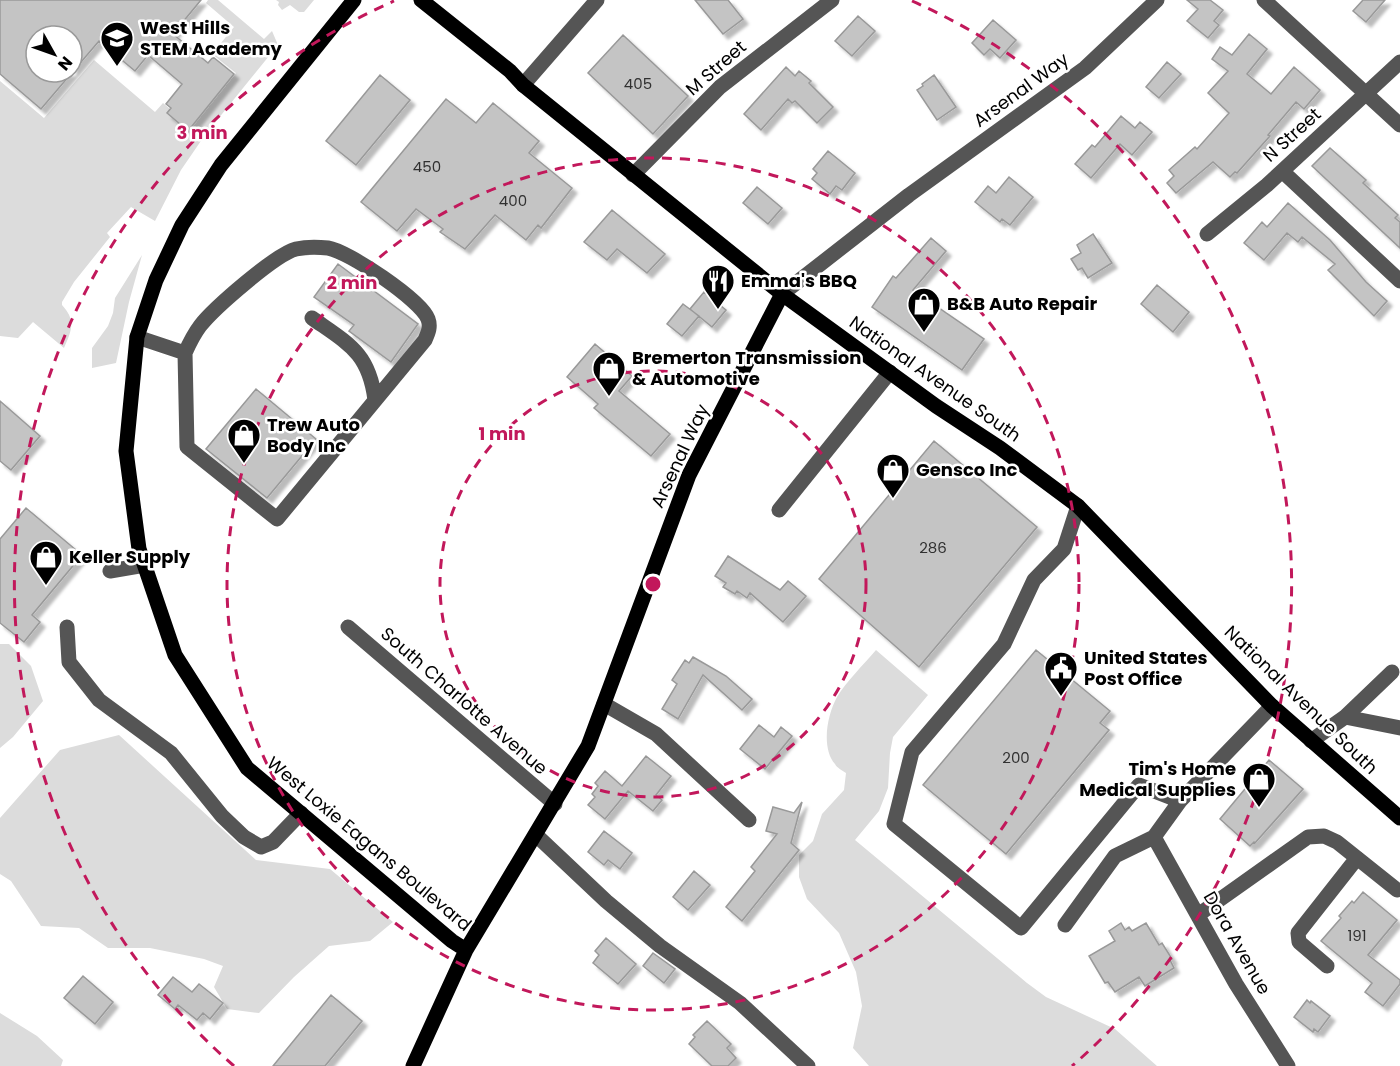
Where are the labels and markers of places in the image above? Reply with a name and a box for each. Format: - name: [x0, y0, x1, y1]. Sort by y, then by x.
- place label: West Hills STEM Academy: [140, 15, 283, 61]
- school or university icon: West Hills STEM Academy: [99, 20, 135, 67]
- restaurant icon: Emma's BBQ: [700, 263, 736, 310]
- place label: Emma's BBQ: [741, 268, 857, 293]
- shop icon: B&B Auto Repair: [906, 286, 942, 333]
- place label: B&B Auto Repair: [947, 291, 1097, 316]
- place label: Bremerton Transmission & Automotive: [632, 345, 861, 391]
- shop icon: Bremerton Transmission & Automotive: [591, 350, 627, 397]
- place label: Trew Auto Body Inc: [267, 412, 360, 458]
- shop icon: Trew Auto Body Inc: [226, 417, 262, 464]
- shop icon: Gensco Inc: [875, 452, 911, 499]
- place label: Gensco Inc: [916, 457, 1018, 482]
- shop icon: Keller Supply: [28, 539, 64, 586]
- place label: Keller Supply: [69, 544, 191, 569]
- centre of rings: [643, 574, 663, 594]
- place label: United States Post Office: [1084, 645, 1208, 691]
- public building icon: United States Post Office: [1043, 650, 1079, 697]
- place label: Tim's Home Medical Supplies: [1079, 756, 1236, 802]
- shop icon: Tim's Home Medical Supplies: [1241, 761, 1277, 808]

